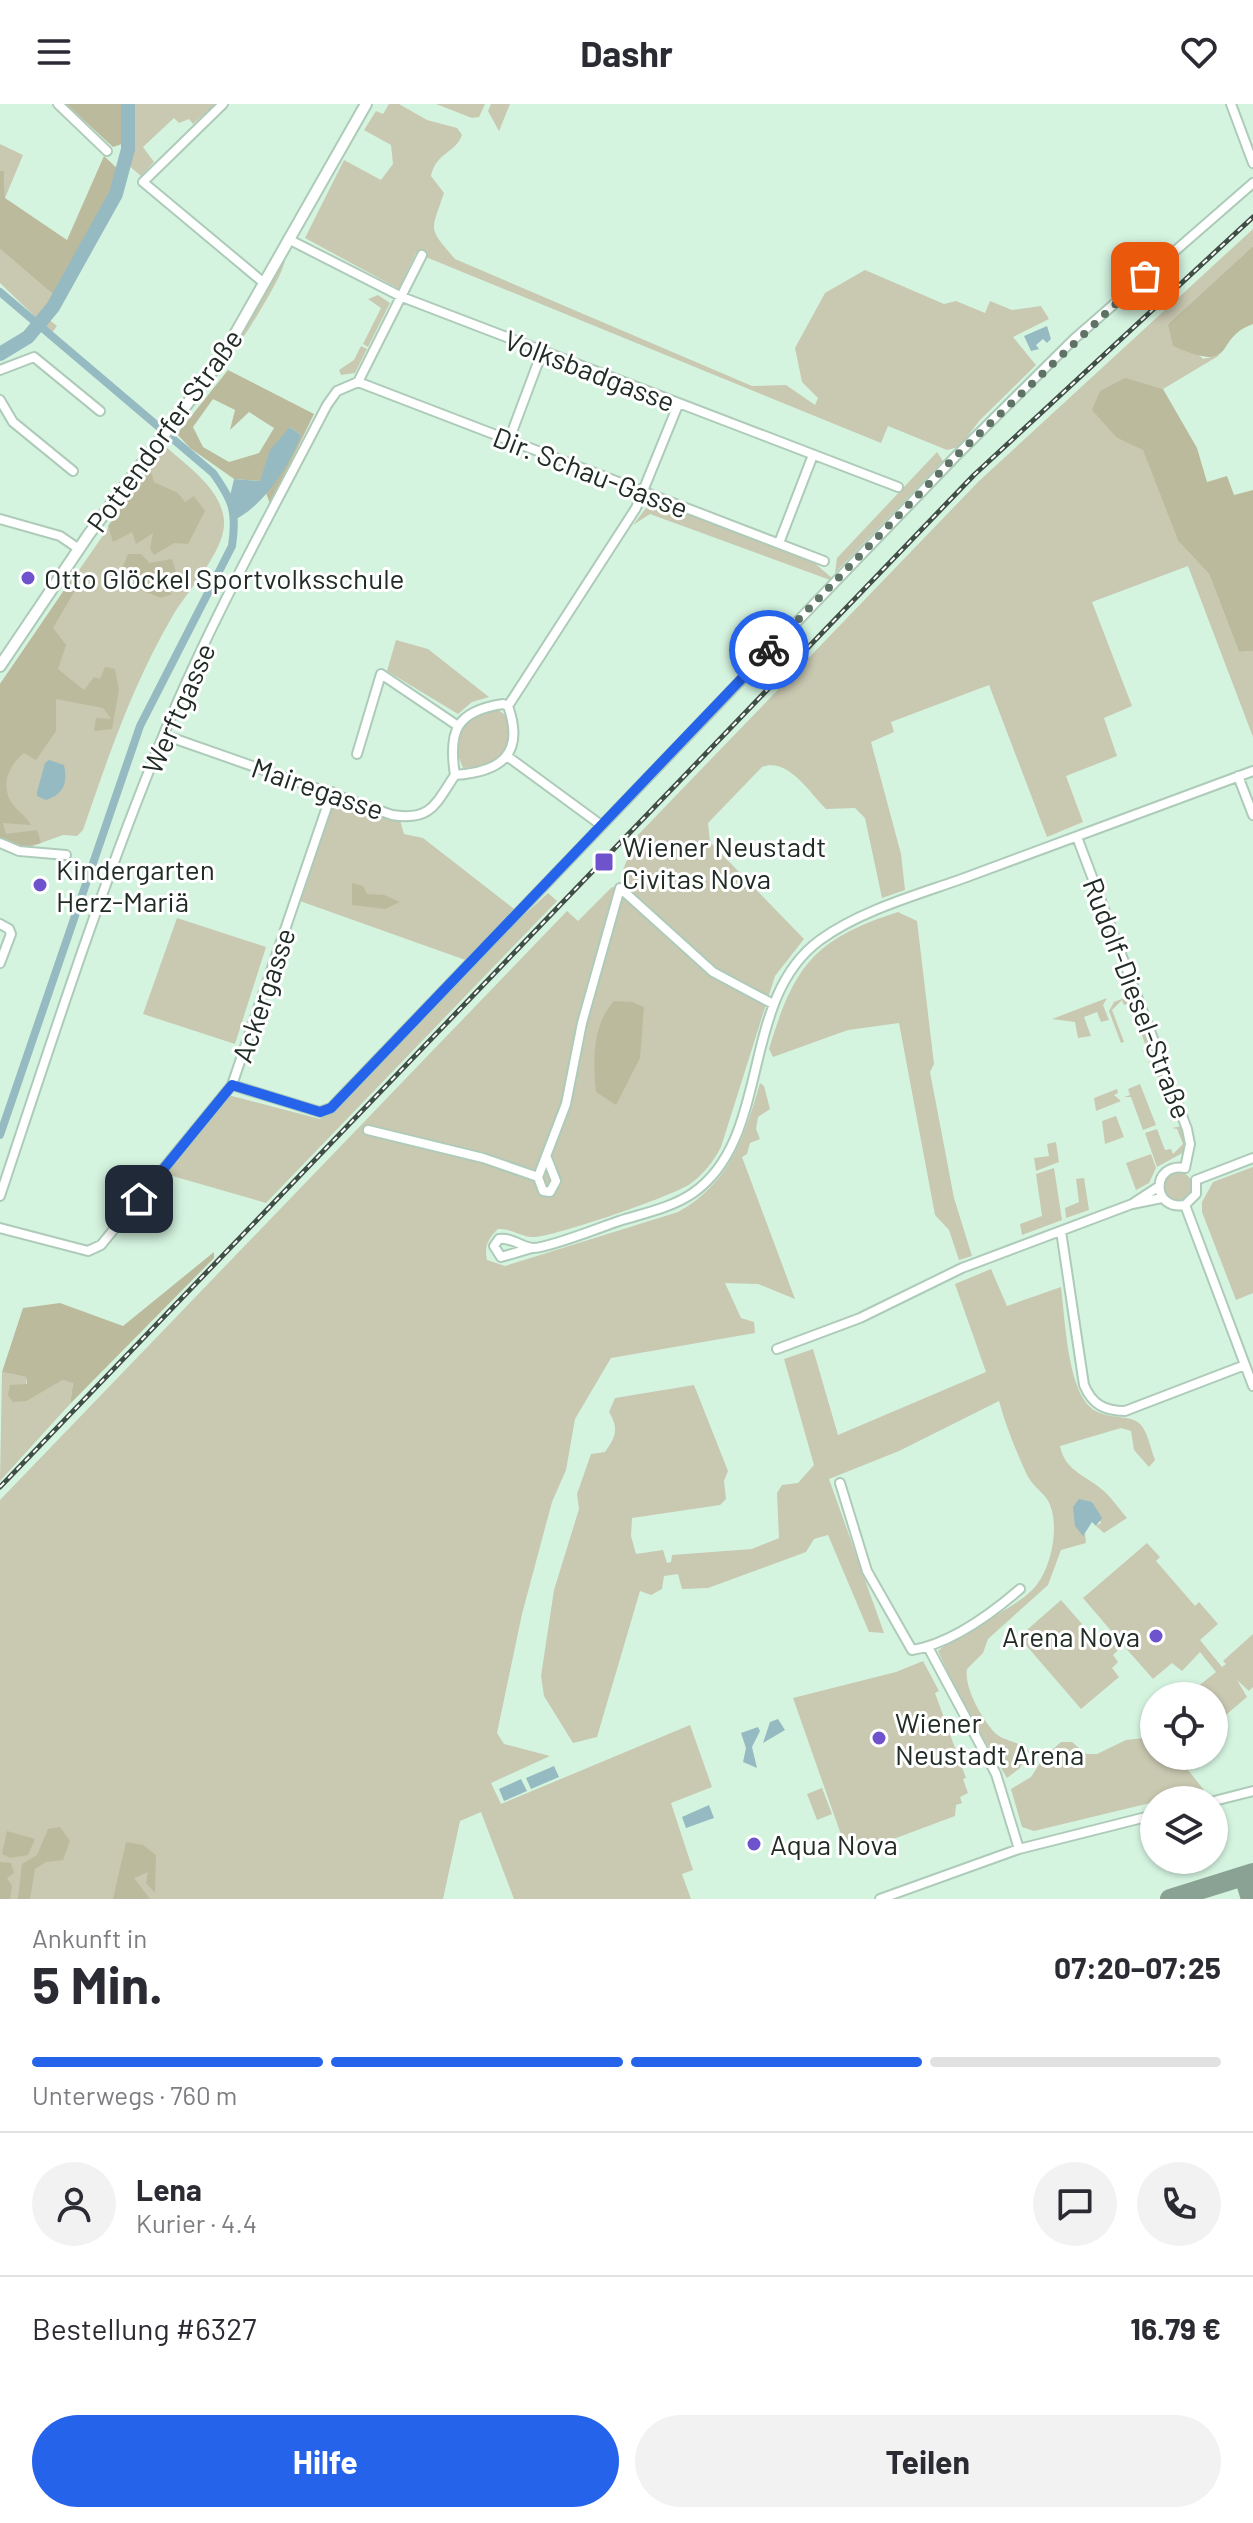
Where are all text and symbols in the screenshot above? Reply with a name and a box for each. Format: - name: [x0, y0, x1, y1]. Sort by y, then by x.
- icon: menu: [32, 30, 76, 74]
- icon: heart: [1177, 30, 1221, 74]
- text: Dashr: [580, 31, 673, 74]
- pin: [1111, 242, 1179, 310]
- icon: bag: [1123, 254, 1167, 298]
- street label: Pottendorfer Straße: [79, 322, 249, 538]
- street label: Volksbadgasse: [500, 322, 680, 418]
- street label: Dir. Schau-Gasse: [489, 419, 693, 525]
- place label: Otto Glöckel Sportvolksschule: [44, 561, 405, 595]
- marker: Otto Glöckel Sportvolksschule: [19, 569, 37, 587]
- courier: [729, 610, 809, 690]
- icon: bike: [747, 628, 791, 672]
- street label: Werftgasse: [134, 637, 222, 779]
- street label: Mairegasse: [248, 750, 388, 826]
- place label: Wiener Neustadt Civitas Nova: [622, 829, 827, 895]
- marker: Wiener Neustadt Civitas Nova: [593, 851, 615, 873]
- place label: Kindergarten Herz-Mariä: [56, 852, 215, 918]
- street label: Rudolf-Diesel-Straße: [1076, 873, 1200, 1123]
- marker: Kindergarten Herz-Mariä: [31, 876, 49, 894]
- street label: Ackergasse: [224, 923, 302, 1067]
- pin: [105, 1165, 173, 1233]
- icon: home: [117, 1177, 161, 1221]
- place label: Arena Nova: [1002, 1619, 1140, 1653]
- marker: Arena Nova: [1147, 1627, 1165, 1645]
- map controls: [1140, 1682, 1228, 1874]
- button: locate: [1140, 1682, 1228, 1770]
- place label: Wiener Neustadt Arena: [895, 1705, 1084, 1771]
- marker: Wiener Neustadt Arena: [870, 1729, 888, 1747]
- button: layers: [1140, 1786, 1228, 1874]
- place label: Aqua Nova: [770, 1827, 898, 1861]
- marker: Aqua Nova: [745, 1835, 763, 1853]
- text: Ankunft in: [32, 1922, 147, 1953]
- text: 07:20–07:25: [1054, 1949, 1221, 1985]
- text: 5 Min.: [32, 1952, 163, 2014]
- text: Unterwegs · 760 m: [32, 2079, 237, 2110]
- button: person: [32, 2162, 116, 2246]
- button: chat: [1033, 2162, 1117, 2246]
- button: phone: [1137, 2162, 1221, 2246]
- text: Lena: [136, 2171, 202, 2207]
- text: Kurier · 4.4: [136, 2207, 257, 2238]
- text: Bestellung #6327: [32, 2310, 256, 2346]
- text: 16.79 €: [1130, 2310, 1221, 2346]
- button: Hilfe: [32, 2415, 619, 2507]
- button: Teilen: [635, 2415, 1221, 2507]

